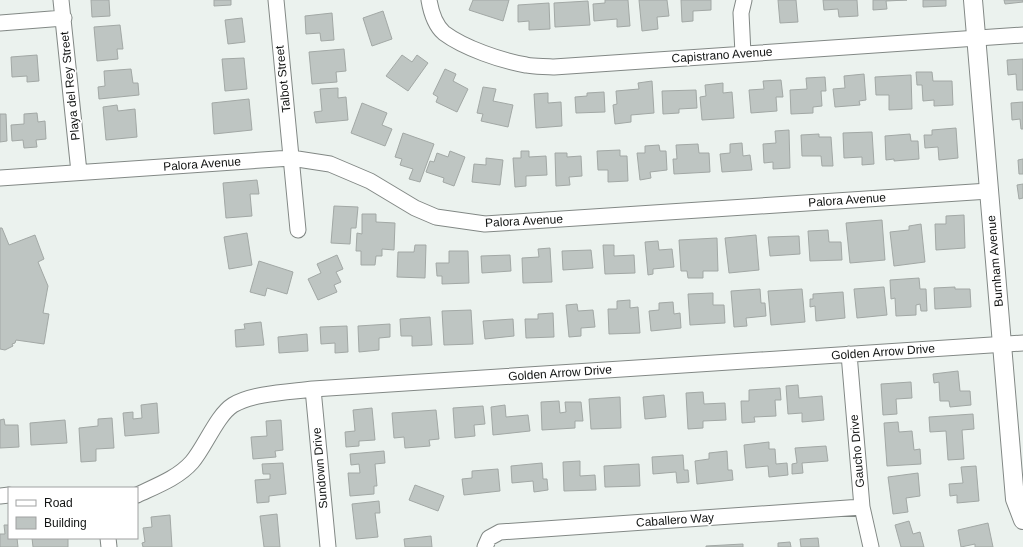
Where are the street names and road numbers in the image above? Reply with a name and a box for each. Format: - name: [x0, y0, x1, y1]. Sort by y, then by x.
- street label: Playa del Rey Street: [57, 30, 83, 141]
- street label: Talbot Street: [272, 44, 293, 113]
- street label: Capistrano Avenue: [671, 44, 773, 66]
- street label: Palora Avenue: [163, 154, 242, 174]
- street label: Palora Avenue: [808, 190, 887, 210]
- street label: Palora Avenue: [485, 212, 564, 230]
- street label: Burnham Avenue: [984, 214, 1006, 307]
- street label: Golden Arrow Drive: [831, 341, 936, 363]
- street label: Golden Arrow Drive: [508, 362, 613, 384]
- street label: Gaucho Drive: [847, 414, 867, 488]
- street label: Sundown Drive: [309, 427, 331, 509]
- street label: Caballero Way: [635, 510, 715, 530]

